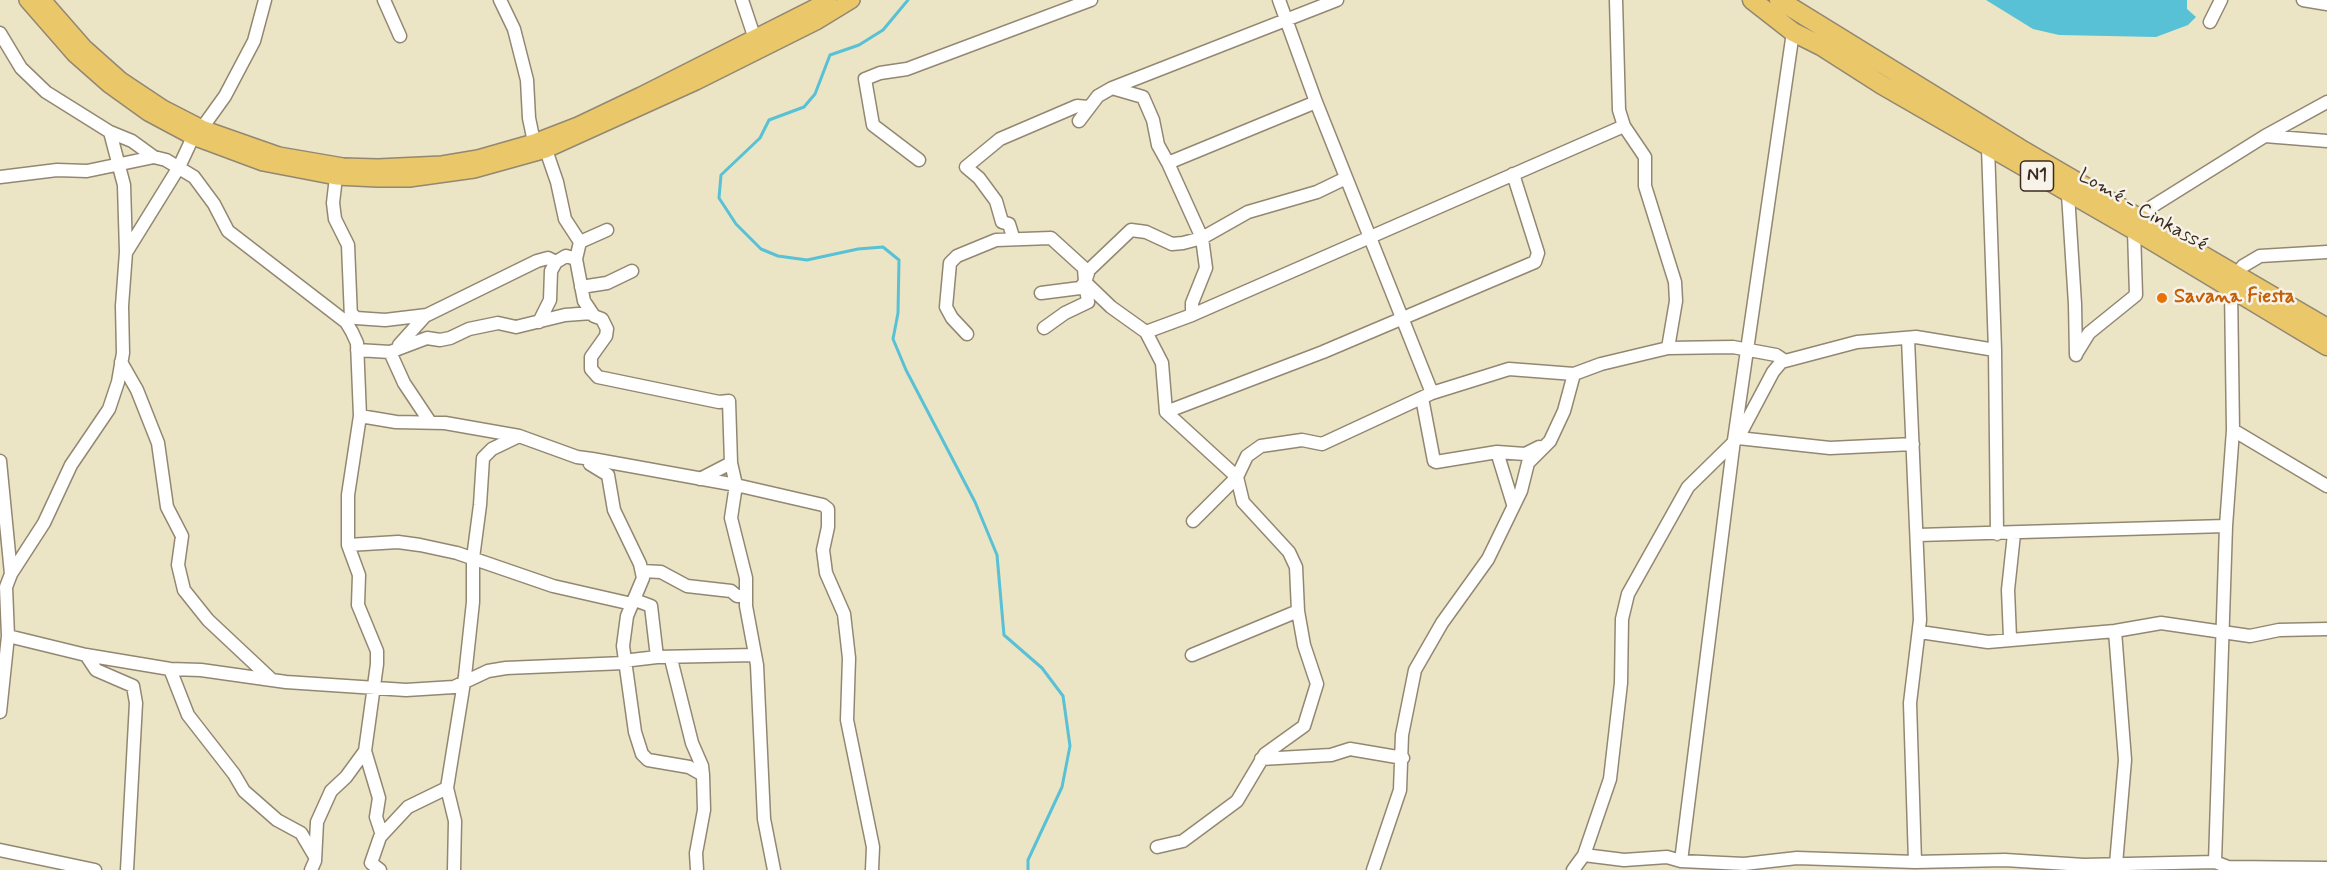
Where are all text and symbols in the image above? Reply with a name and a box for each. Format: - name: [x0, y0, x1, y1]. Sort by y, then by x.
- road number: N1: [2020, 161, 2054, 191]
- street label: Lomé - Cinkassé: [2073, 164, 2211, 258]
- place label: Savana Fiesta: [2174, 286, 2295, 310]
- marker: Savana Fiesta: [2155, 291, 2169, 305]

